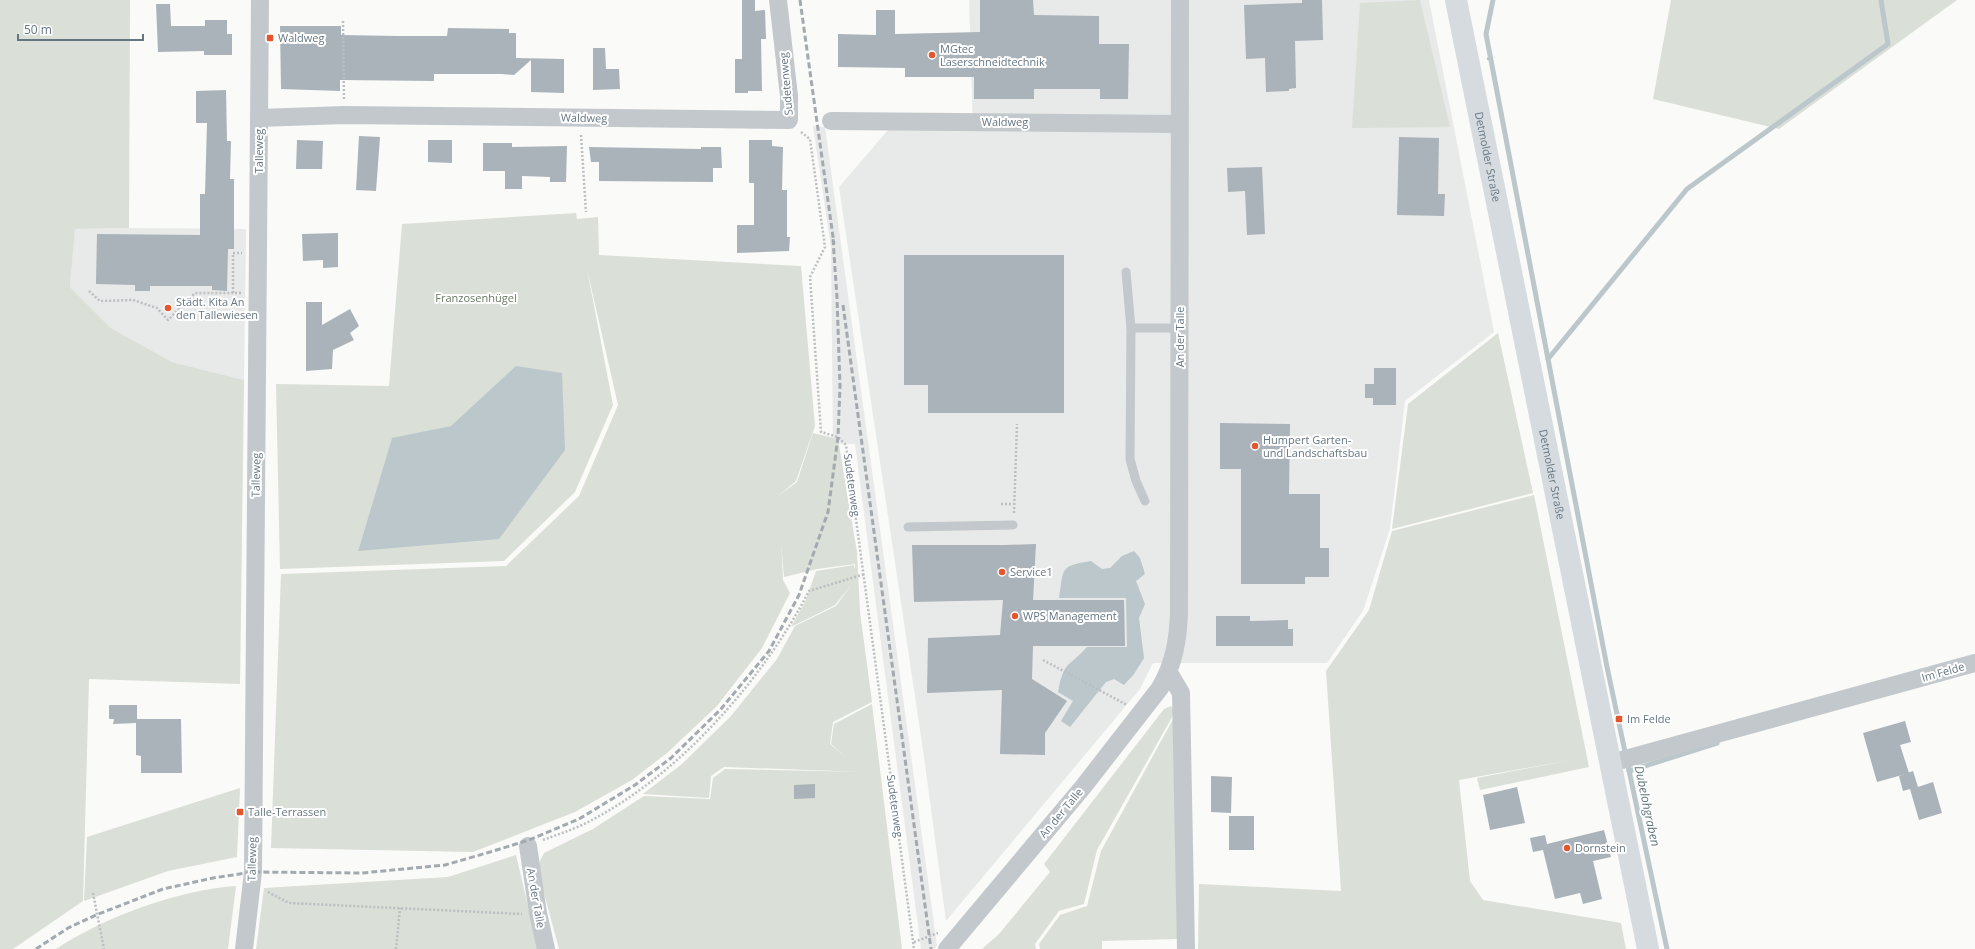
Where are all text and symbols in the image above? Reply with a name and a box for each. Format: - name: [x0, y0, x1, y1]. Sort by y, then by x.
- scale bar: [18, 16, 143, 42]
- text: 50 m: [24, 21, 52, 38]
- place label: Waldweg: [278, 30, 324, 45]
- marker: Waldweg: [265, 33, 275, 43]
- place label: MGtec Laserschneidtechnik: [940, 41, 1045, 69]
- marker: MGtec Laserschneidtechnik: [927, 50, 937, 60]
- street label: Sudetenweg: [775, 52, 796, 116]
- street label: Waldweg: [561, 110, 607, 125]
- street label: Detmolder Straße: [1472, 110, 1505, 203]
- street label: Waldweg: [982, 114, 1028, 129]
- street label: Talleweg: [251, 129, 266, 173]
- park label: Franzosenhügel: [435, 290, 517, 305]
- place label: Städt. Kita An den Tallewiesen: [176, 294, 258, 322]
- marker: Städt. Kita An den Tallewiesen: [163, 303, 173, 313]
- street label: An der Talle: [1172, 307, 1187, 367]
- street label: Detmolder Straße: [1536, 428, 1569, 521]
- place label: Humpert Garten- und Landschaftsbau: [1263, 432, 1367, 460]
- marker: Humpert Garten- und Landschaftsbau: [1250, 441, 1260, 451]
- street label: Talleweg: [248, 453, 263, 497]
- street label: Sudetenweg: [841, 453, 864, 517]
- place label: Service1: [1010, 564, 1053, 579]
- marker: Service1: [997, 567, 1007, 577]
- place label: WPS Management: [1023, 608, 1117, 623]
- marker: WPS Management: [1010, 611, 1020, 621]
- street label: Im Felde: [1920, 658, 1966, 685]
- place label: Im Felde: [1627, 711, 1671, 726]
- marker: Im Felde: [1614, 714, 1624, 724]
- water label: Dubelohgraben: [1631, 764, 1664, 848]
- street label: Sudetenweg: [884, 774, 907, 838]
- street label: An der Talle: [1035, 785, 1086, 841]
- place label: Talle-Terrassen: [248, 804, 326, 819]
- marker: Talle-Terrassen: [235, 807, 245, 817]
- street label: Talleweg: [244, 837, 259, 881]
- place label: Dornstein: [1575, 840, 1626, 855]
- marker: Dornstein: [1562, 843, 1572, 853]
- street label: An der Talle: [524, 867, 549, 929]

